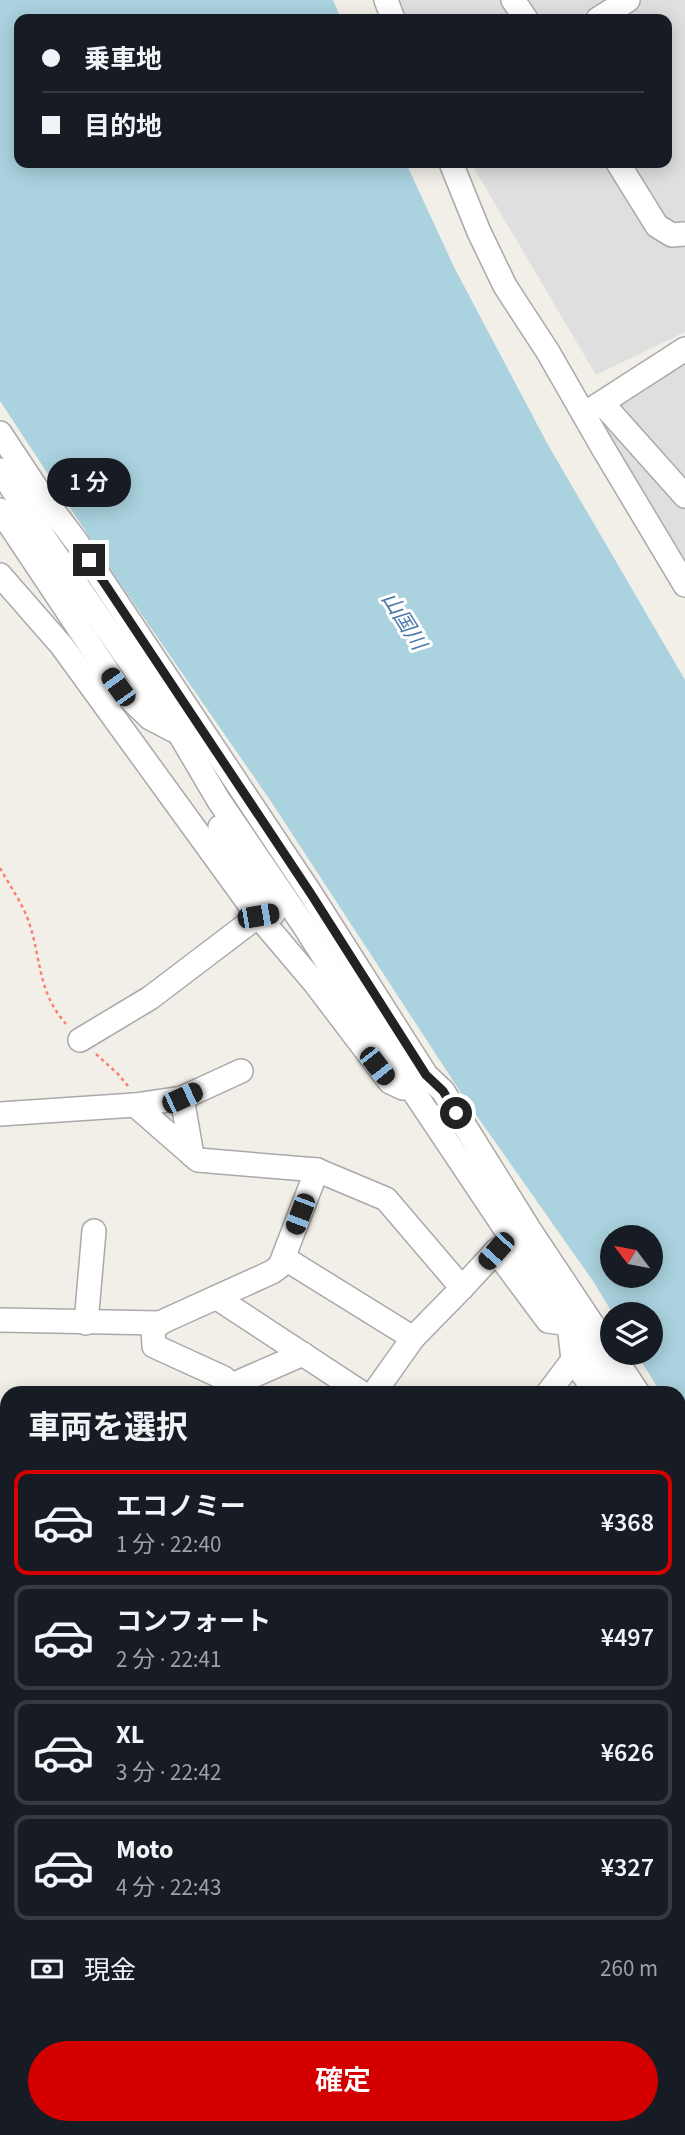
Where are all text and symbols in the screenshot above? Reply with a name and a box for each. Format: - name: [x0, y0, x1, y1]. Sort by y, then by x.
- text: 乗車地: [84, 41, 162, 78]
- text: 目的地: [84, 108, 162, 145]
- callout: 1 分: [47, 458, 131, 508]
- text: 1 分: [69, 466, 109, 499]
- route end: [73, 544, 105, 576]
- water label: 山国川: [375, 586, 434, 657]
- car: [98, 664, 139, 710]
- car: [236, 902, 281, 930]
- car: [356, 1043, 399, 1089]
- car: [159, 1080, 206, 1116]
- route start: [440, 1097, 472, 1129]
- car: [283, 1191, 318, 1237]
- north arrow: [600, 1225, 663, 1288]
- map controls: [600, 1225, 663, 1365]
- car: [475, 1228, 518, 1274]
- button: layers: [600, 1302, 663, 1365]
- text: 車両を選択: [28, 1405, 188, 1451]
- text: エコノミー: [116, 1488, 246, 1525]
- icon: car: [32, 1491, 95, 1554]
- text: ¥368: [601, 1504, 654, 1541]
- text: 1 分 · 22:40: [116, 1528, 221, 1561]
- text: コンフォート: [116, 1603, 271, 1640]
- icon: car: [32, 1606, 95, 1669]
- text: ¥497: [601, 1619, 654, 1656]
- text: 2 分 · 22:41: [116, 1643, 221, 1676]
- text: XL: [116, 1716, 144, 1753]
- icon: car: [32, 1721, 95, 1784]
- text: ¥626: [601, 1734, 654, 1771]
- text: 3 分 · 22:42: [116, 1756, 221, 1789]
- text: Moto: [116, 1831, 173, 1868]
- icon: car: [32, 1836, 95, 1899]
- text: ¥327: [601, 1849, 654, 1886]
- text: 4 分 · 22:43: [116, 1871, 221, 1904]
- icon: cash: [28, 1950, 66, 1988]
- text: 現金: [84, 1952, 136, 1989]
- text: 260 m: [600, 1952, 658, 1985]
- button: 確定: [28, 2041, 658, 2121]

